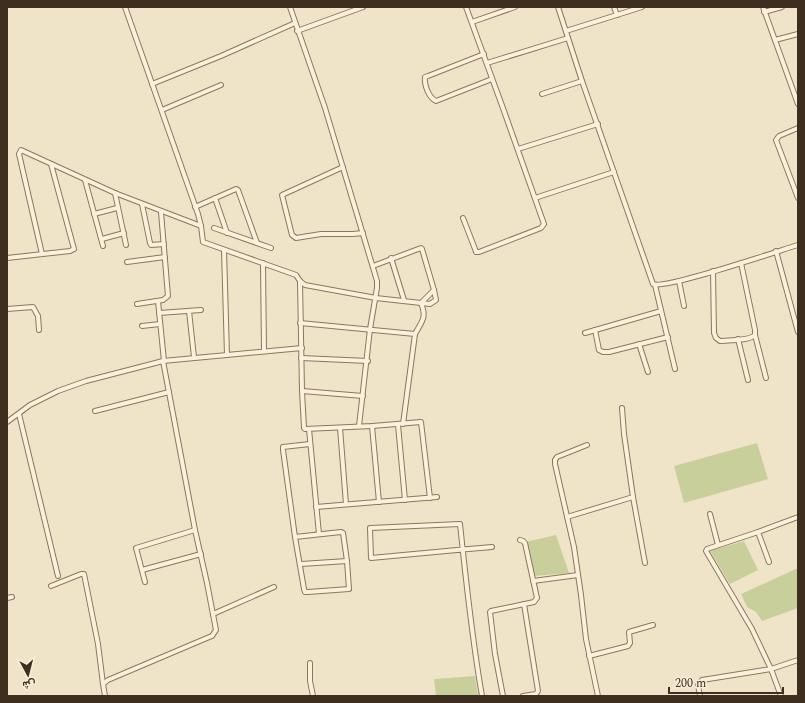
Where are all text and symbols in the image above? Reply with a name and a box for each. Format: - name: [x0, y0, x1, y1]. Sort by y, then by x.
- north arrow: [8, 655, 48, 695]
- scale bar: [669, 669, 783, 695]
- text: 200 m: [675, 674, 706, 693]
- text: ش: [22, 675, 37, 694]

